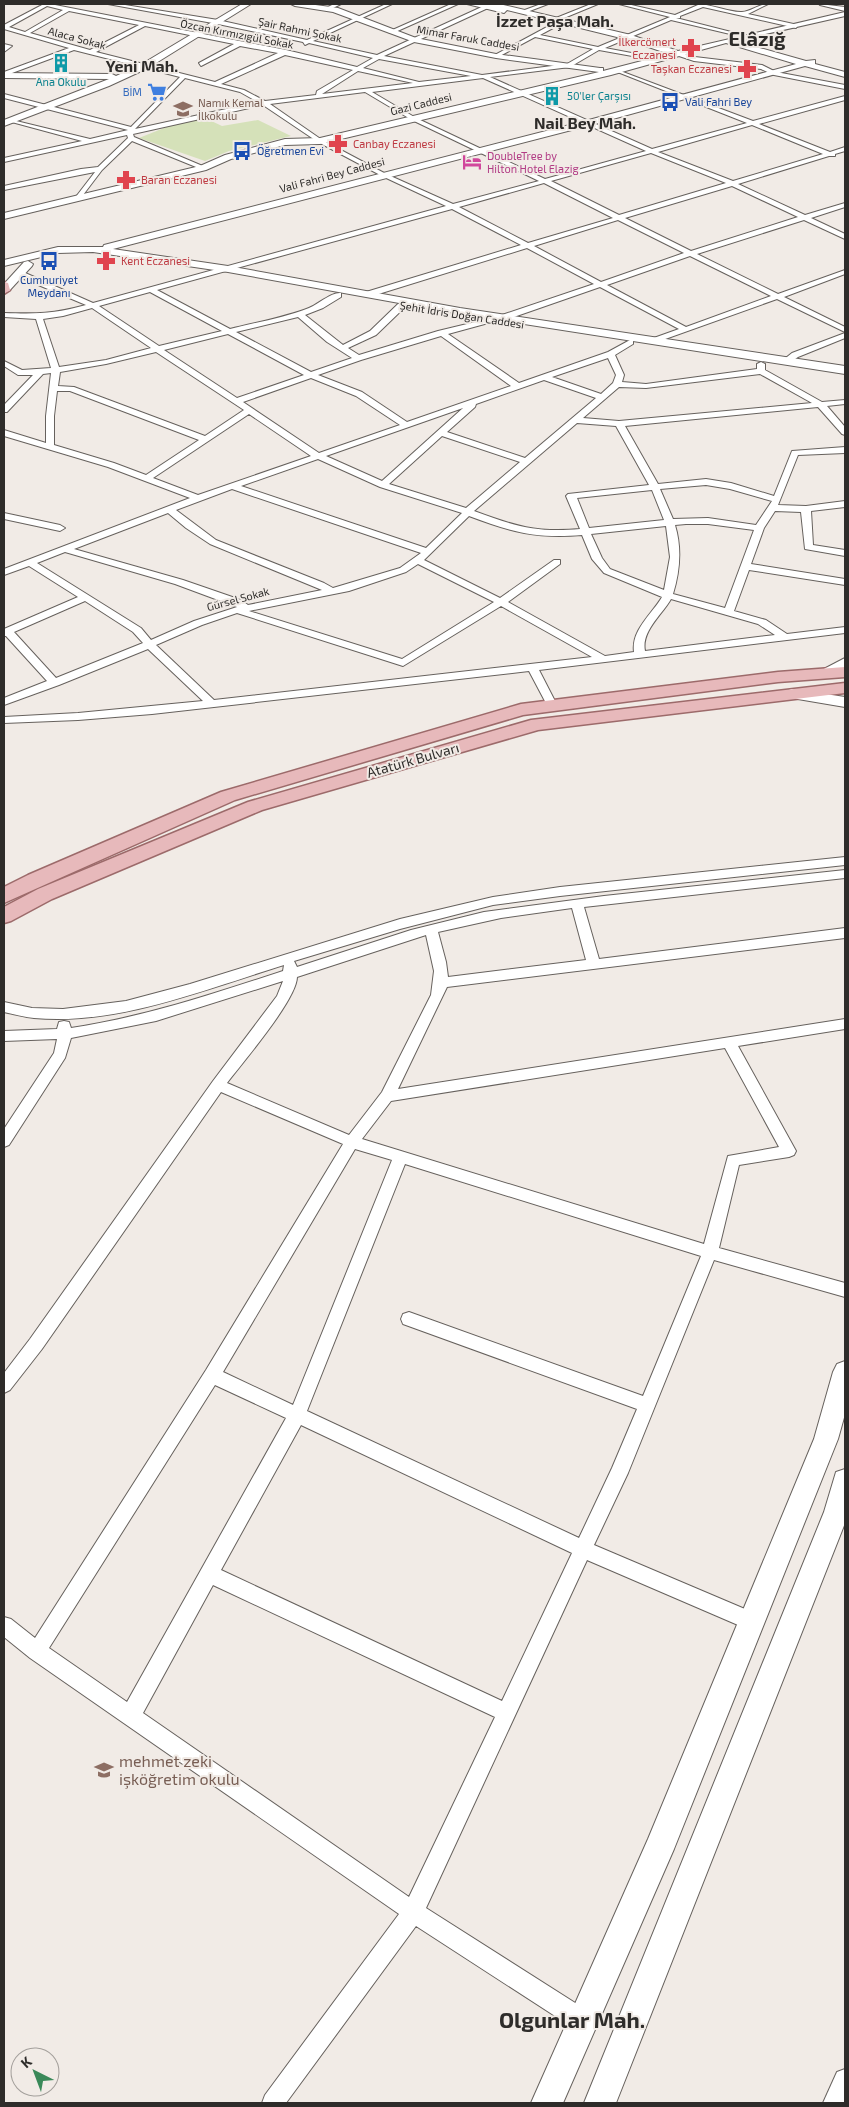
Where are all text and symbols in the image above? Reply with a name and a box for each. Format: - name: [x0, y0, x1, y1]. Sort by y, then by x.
- district label: İzzet Paşa Mah.: [496, 11, 614, 32]
- street label: Şair Rahmi Sokak: [257, 14, 344, 47]
- street label: Özcan Kırmızıgül Sokak: [179, 15, 295, 51]
- street label: Mimar Faruk Caddesi: [416, 22, 521, 53]
- street label: Alaca Sokak: [47, 24, 108, 52]
- district label: Elâzığ: [728, 26, 786, 50]
- place label: İlkercömert Eczanesi: [619, 35, 676, 61]
- pharmacy icon: İlkercömert Eczanesi: [680, 37, 702, 59]
- building icon: Ana Okulu: [50, 52, 72, 74]
- district label: Yeni Mah.: [106, 56, 178, 75]
- pharmacy icon: Taşkan Eczanesi: [736, 58, 758, 80]
- place label: Taşkan Eczanesi: [651, 62, 732, 76]
- place label: Ana Okulu: [36, 75, 86, 88]
- supermarket icon: BİM: [146, 81, 168, 103]
- place label: BİM: [123, 85, 142, 98]
- building icon: 50'ler Çarşısı: [541, 85, 563, 107]
- place label: 50'ler Çarşısı: [567, 89, 631, 103]
- street label: Gazi Caddesi: [389, 90, 453, 117]
- bus stop icon: Vali Fahri Bey: [659, 91, 681, 113]
- place label: Vali Fahri Bey: [685, 95, 752, 108]
- place label: Namık Kemal İlkokulu: [198, 96, 264, 122]
- school or university icon: Namık Kemal İlkokulu: [172, 98, 194, 120]
- district label: Nail Bey Mah.: [534, 113, 636, 133]
- pharmacy icon: Canbay Eczanesi: [327, 133, 349, 155]
- place label: Canbay Eczanesi: [353, 137, 436, 150]
- bus stop icon: Öğretmen Evi: [231, 140, 253, 162]
- place label: Öğretmen Evi: [257, 143, 324, 157]
- place label: DoubleTree by Hilton Hotel Elazig: [487, 149, 579, 175]
- hotel icon: DoubleTree by Hilton Hotel Elazig: [461, 151, 483, 173]
- street label: Vali Fahri Bey Caddesi: [278, 154, 386, 195]
- pharmacy icon: Baran Eczanesi: [115, 169, 137, 191]
- place label: Baran Eczanesi: [141, 173, 217, 186]
- bus stop icon: Cumhuriyet Meydanı: [38, 250, 60, 272]
- pharmacy icon: Kent Eczanesi: [95, 250, 117, 272]
- place label: Kent Eczanesi: [121, 254, 190, 267]
- place label: Cumhuriyet Meydanı: [20, 273, 78, 299]
- street label: Şehit İdris Doğan Caddesi: [399, 298, 525, 333]
- street label: Gürsel Sokak: [205, 584, 271, 613]
- street label: Atatürk Bulvarı: [365, 738, 461, 781]
- place label: mehmet zeki işköğretim okulu: [119, 1751, 240, 1789]
- school or university icon: mehmet zeki işköğretim okulu: [93, 1759, 115, 1781]
- district label: Olgunlar Mah.: [499, 2006, 645, 2032]
- north arrow: [10, 2047, 60, 2097]
- text: K: [17, 2053, 35, 2071]

